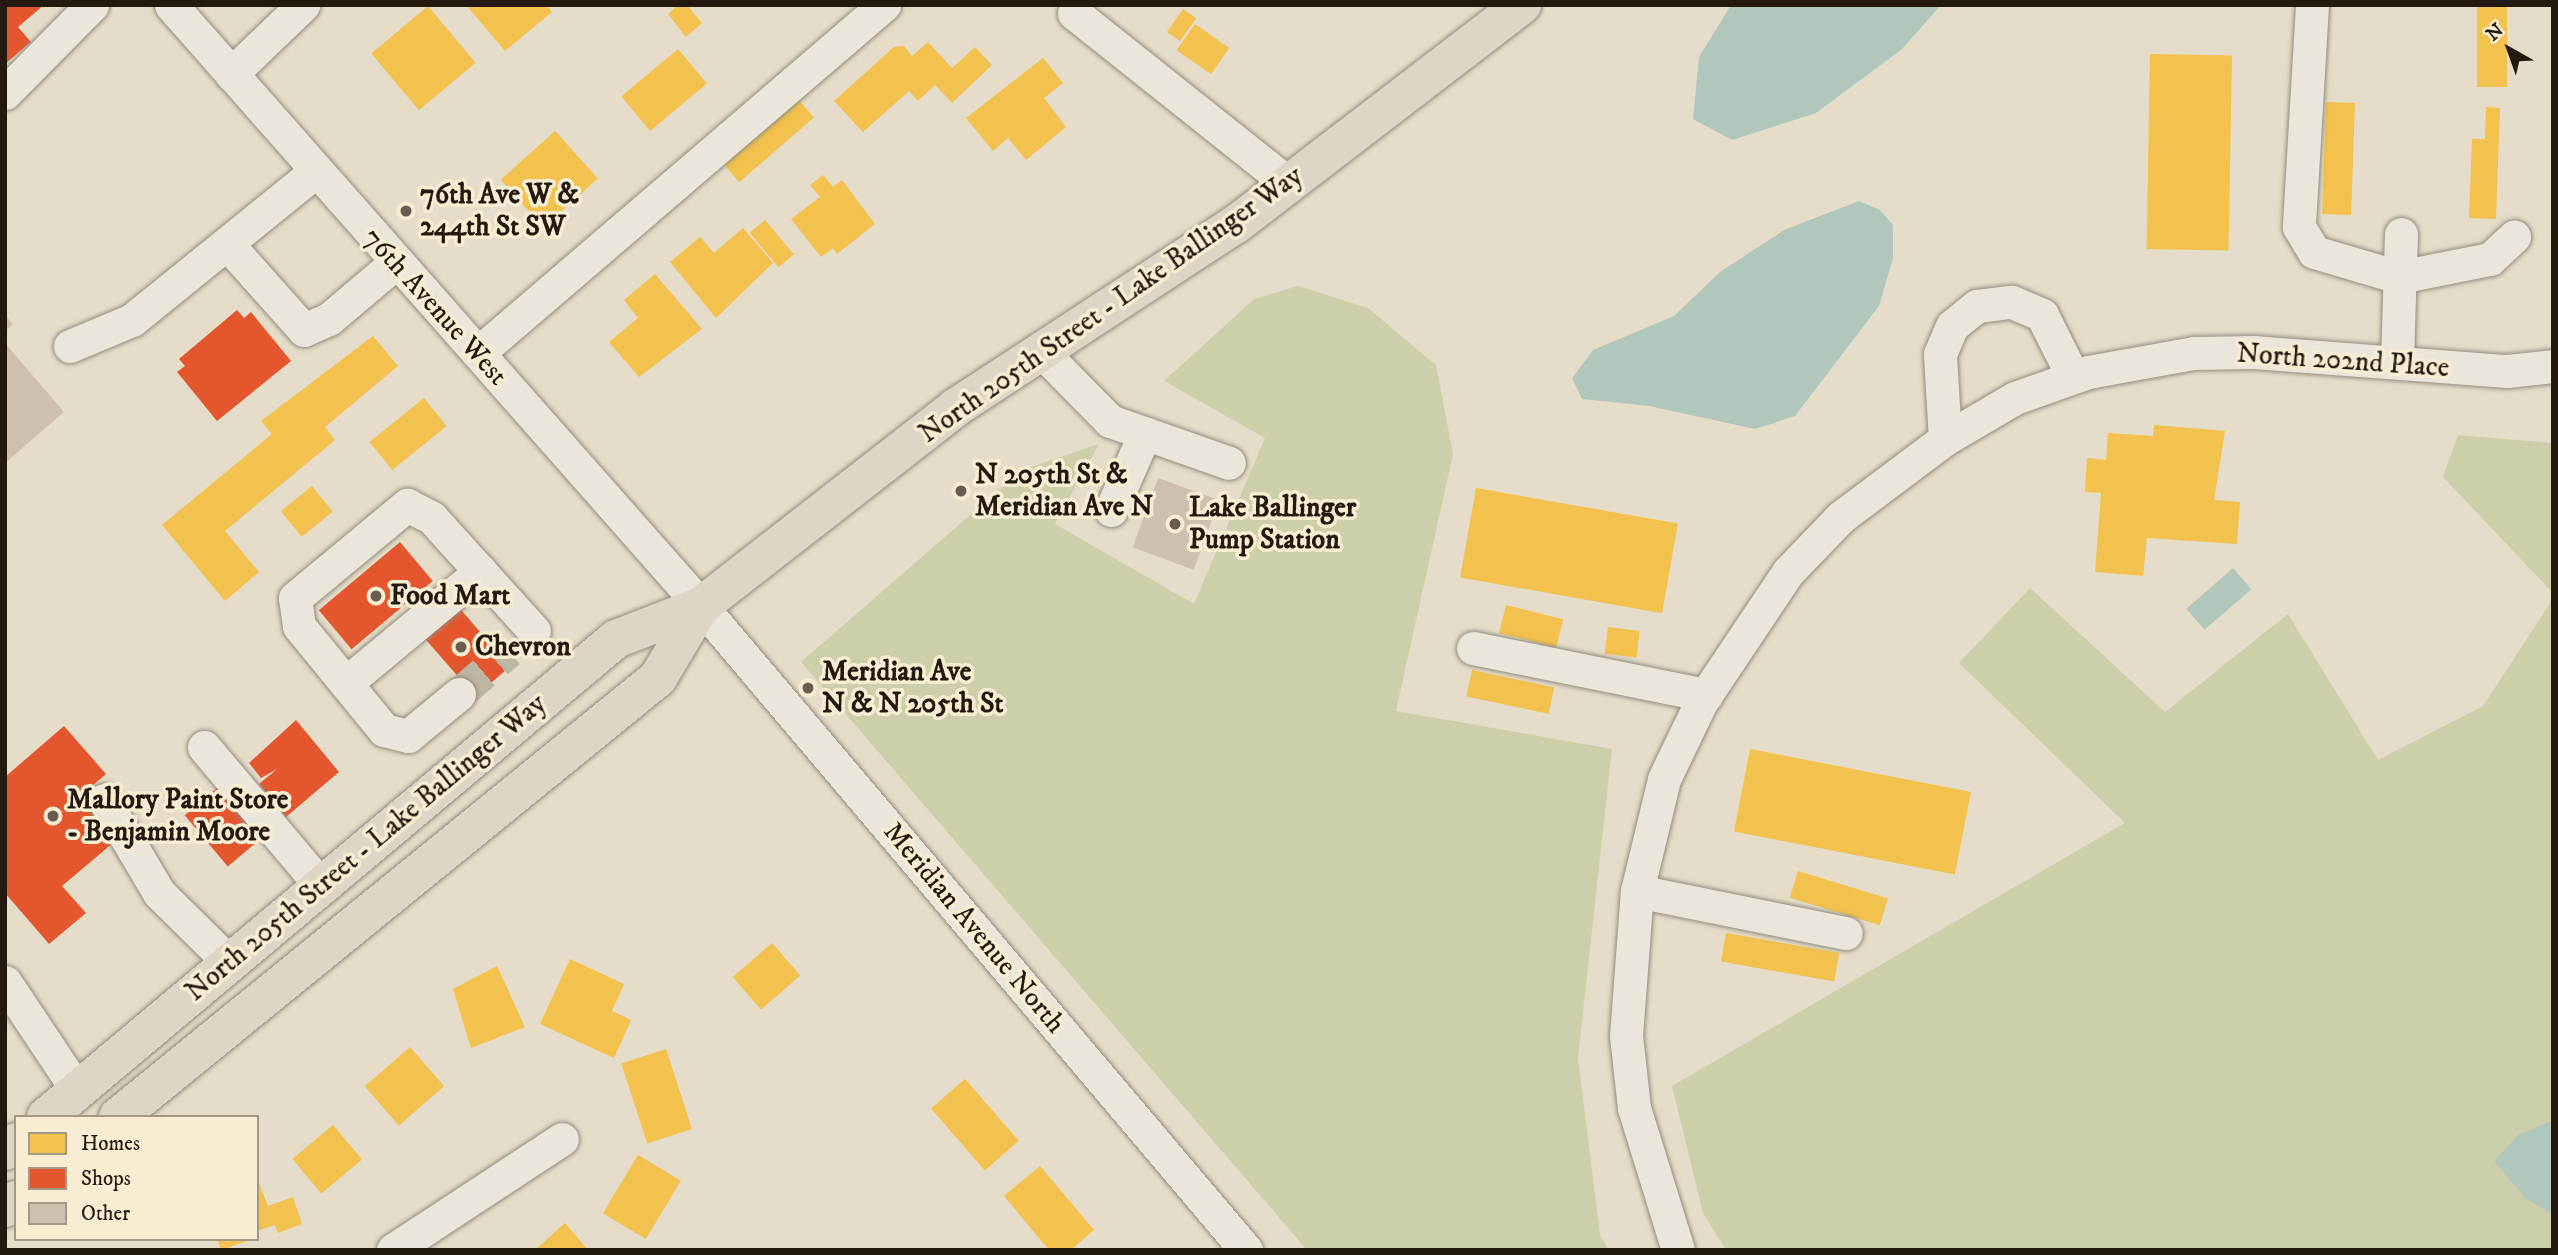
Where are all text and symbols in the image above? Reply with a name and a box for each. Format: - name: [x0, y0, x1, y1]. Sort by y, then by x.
- north arrow: [2474, 14, 2544, 84]
- text: N: [2482, 19, 2509, 46]
- street label: North 205th Street - Lake Ballinger Way: [913, 159, 1309, 451]
- place label: 76th Ave W & 244th St SW: [420, 178, 579, 244]
- marker: 76th Ave W & 244th St SW: [398, 203, 414, 219]
- street label: 76th Avenue West: [356, 222, 514, 392]
- street label: North 202nd Place: [2235, 337, 2451, 385]
- place label: N 205th St & Meridian Ave N: [975, 458, 1153, 524]
- marker: N 205th St & Meridian Ave N: [953, 483, 969, 499]
- place label: Lake Ballinger Pump Station: [1189, 491, 1356, 557]
- marker: Lake Ballinger Pump Station: [1167, 516, 1183, 532]
- place label: Food Mart: [390, 579, 510, 613]
- marker: Food Mart: [368, 588, 384, 604]
- place label: Chevron: [475, 630, 571, 664]
- marker: Chevron: [453, 639, 469, 655]
- place label: Meridian Ave N & N 205th St: [822, 655, 1004, 721]
- marker: Meridian Ave N & N 205th St: [800, 680, 816, 696]
- street label: North 205th Street - Lake Ballinger Way: [179, 687, 553, 1009]
- place label: Mallory Paint Store - Benjamin Moore: [67, 783, 288, 849]
- marker: Mallory Paint Store - Benjamin Moore: [45, 808, 61, 824]
- street label: Meridian Avenue North: [876, 816, 1072, 1040]
- legend: [14, 1115, 259, 1241]
- text: Homes: [81, 1131, 140, 1157]
- text: Shops: [81, 1166, 131, 1192]
- text: Other: [81, 1201, 130, 1227]

